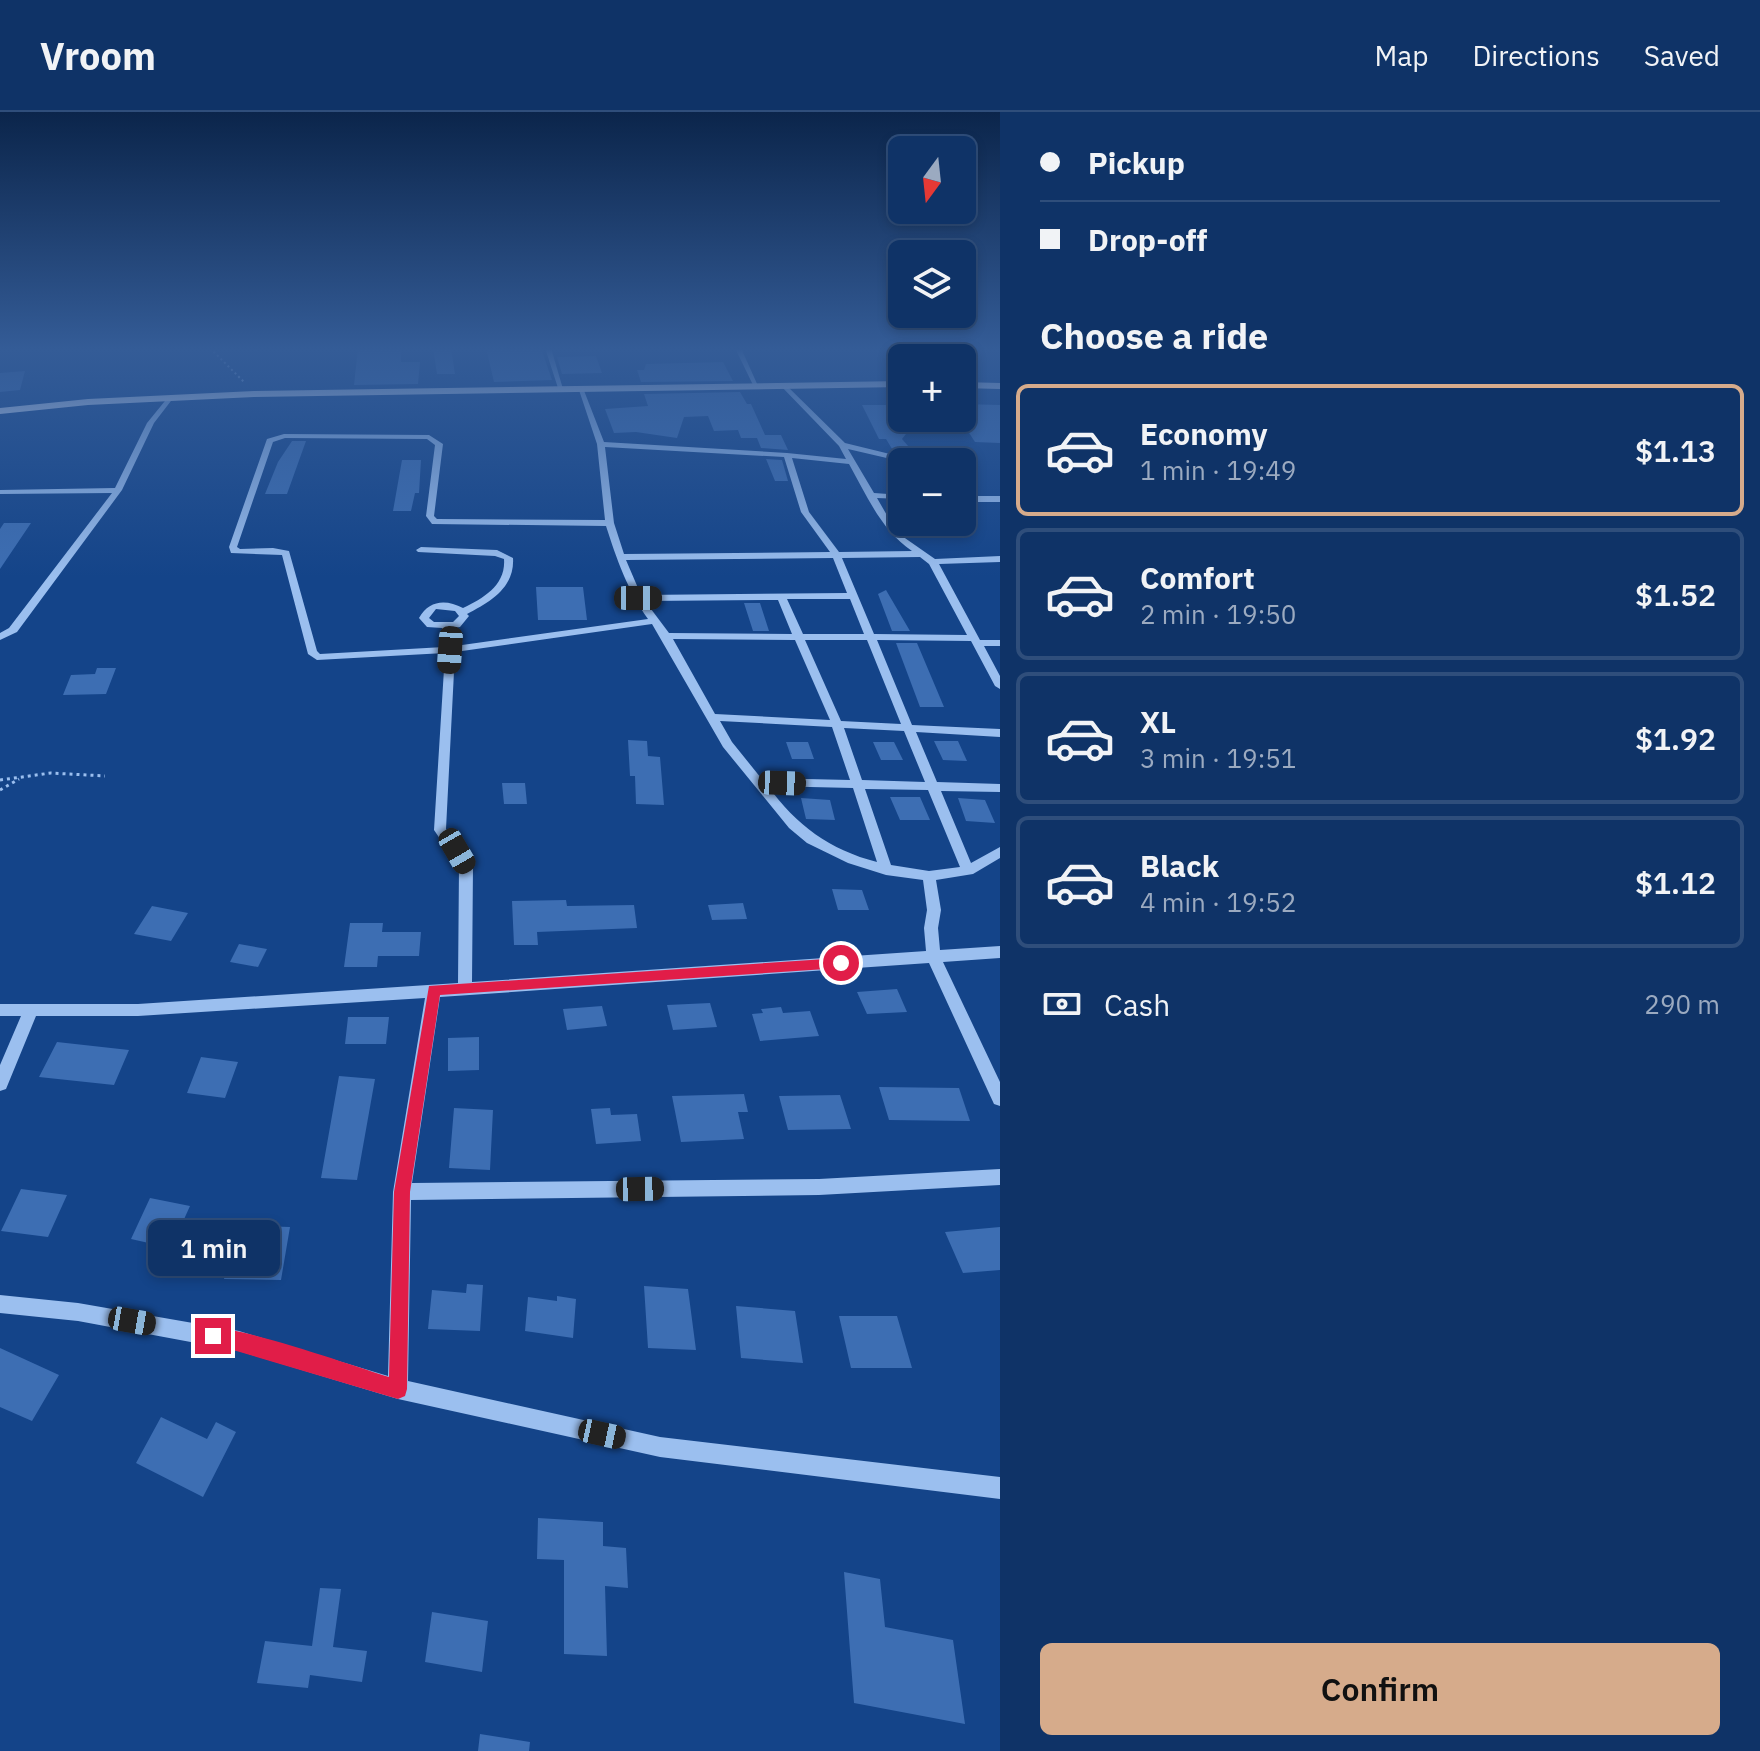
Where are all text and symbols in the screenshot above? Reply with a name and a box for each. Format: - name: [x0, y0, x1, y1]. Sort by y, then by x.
- text: Vroom: [40, 31, 156, 80]
- text: Map: [1374, 37, 1428, 74]
- text: Directions: [1472, 37, 1600, 74]
- text: Saved: [1644, 37, 1720, 74]
- north arrow: [888, 136, 976, 224]
- map controls: [888, 136, 976, 536]
- text: Pickup: [1088, 143, 1185, 182]
- text: Drop-off: [1088, 220, 1207, 259]
- button: layers: [888, 240, 976, 328]
- text: Choose a ride: [1040, 312, 1268, 359]
- button: +: [888, 344, 976, 432]
- icon: car: [1044, 414, 1116, 486]
- text: Economy: [1140, 414, 1268, 453]
- text: $1.13: [1635, 431, 1716, 470]
- button: −: [888, 448, 976, 536]
- text: 1 min · 19:49: [1140, 453, 1296, 487]
- icon: car: [1044, 558, 1116, 630]
- text: Comfort: [1140, 558, 1255, 597]
- text: $1.52: [1635, 575, 1716, 614]
- car: [614, 586, 662, 610]
- text: 2 min · 19:50: [1140, 597, 1296, 631]
- car: [436, 625, 464, 675]
- icon: car: [1044, 702, 1116, 774]
- text: XL: [1140, 702, 1176, 741]
- text: $1.92: [1635, 719, 1716, 758]
- text: 3 min · 19:51: [1140, 741, 1296, 775]
- car: [758, 770, 806, 796]
- car: [435, 824, 479, 878]
- icon: car: [1044, 846, 1116, 918]
- text: Black: [1140, 846, 1219, 885]
- text: $1.12: [1635, 863, 1716, 902]
- text: 4 min · 19:52: [1140, 885, 1296, 919]
- route start: [823, 945, 859, 981]
- icon: cash: [1040, 982, 1084, 1026]
- text: Cash: [1104, 985, 1170, 1024]
- text: 290 m: [1644, 987, 1720, 1021]
- car: [616, 1177, 664, 1201]
- callout: 1 min: [147, 1220, 279, 1276]
- text: 1 min: [180, 1231, 248, 1265]
- car: [106, 1305, 158, 1337]
- route end: [195, 1318, 231, 1354]
- car: [576, 1417, 628, 1451]
- button: Confirm: [1040, 1643, 1720, 1735]

